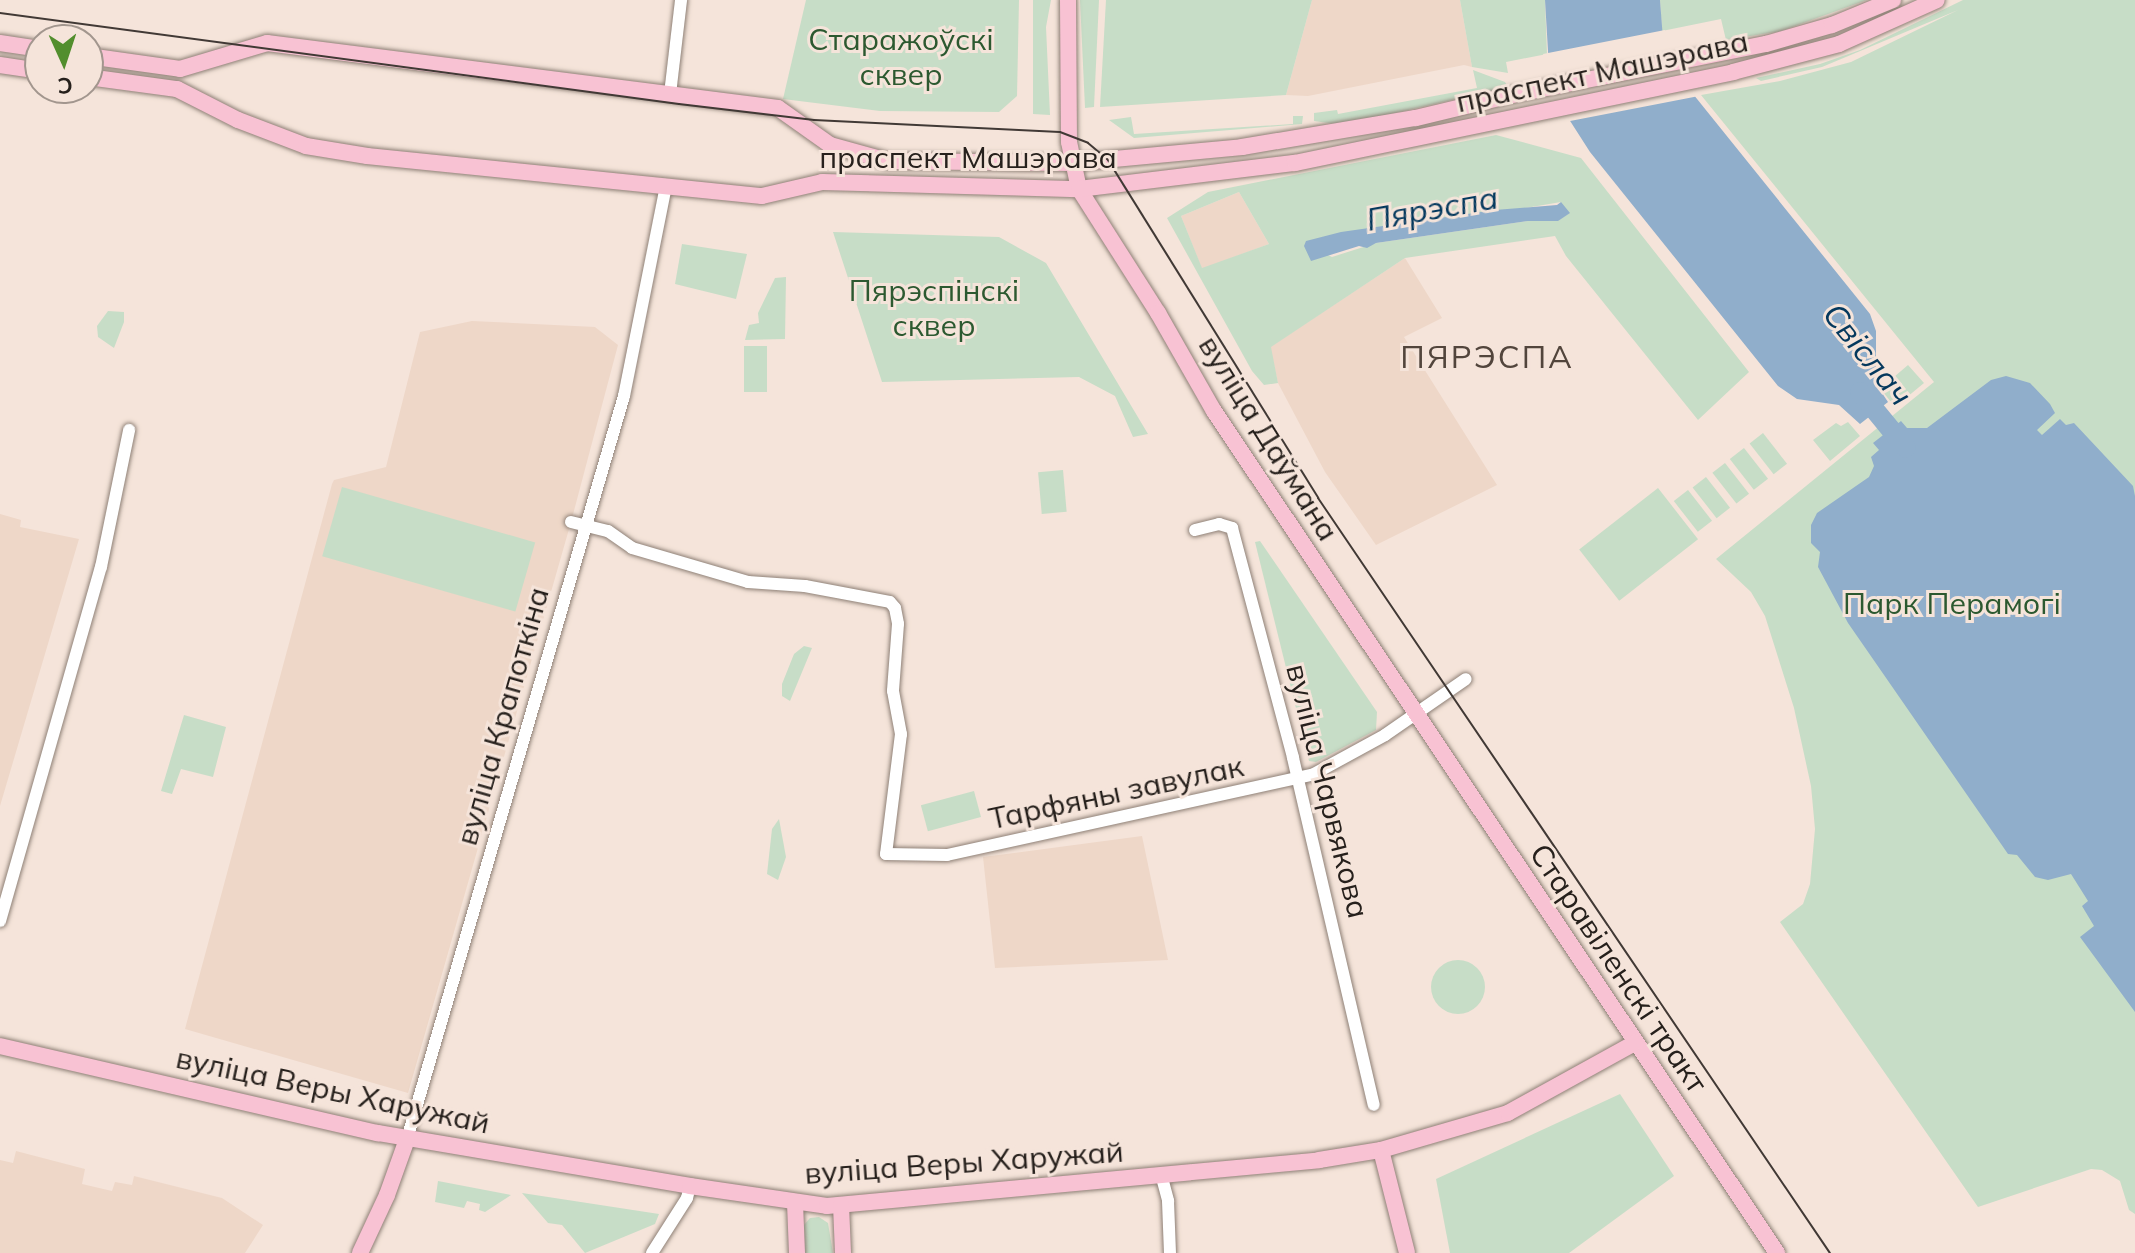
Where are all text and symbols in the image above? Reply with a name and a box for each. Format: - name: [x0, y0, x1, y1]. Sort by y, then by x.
- park label: Старажоўскі сквер: [808, 21, 994, 92]
- street label: праспект Машэрава: [1453, 22, 1751, 120]
- north arrow: [24, 24, 104, 104]
- text: С: [57, 72, 73, 100]
- street label: праспект Машэрава: [819, 139, 1117, 175]
- water label: Пярэспа: [1363, 178, 1501, 238]
- park label: Пярэспінскі сквер: [849, 272, 1019, 342]
- water label: Свіслач: [1815, 295, 1921, 413]
- street label: вуліца Даўмана: [1191, 329, 1347, 547]
- district label: ПЯРЭСПА: [1400, 337, 1574, 375]
- street label: вуліца Крапоткіна: [448, 583, 556, 849]
- park label: Парк Перамогі: [1843, 585, 2061, 621]
- street label: вуліца Чарвякова: [1279, 660, 1377, 922]
- street label: Тарфяны завулак: [986, 747, 1246, 837]
- street label: Старавіленскі тракт: [1522, 837, 1716, 1099]
- street label: вуліца Веры Харужай: [173, 1039, 493, 1141]
- street label: вуліца Веры Харужай: [803, 1133, 1125, 1191]

